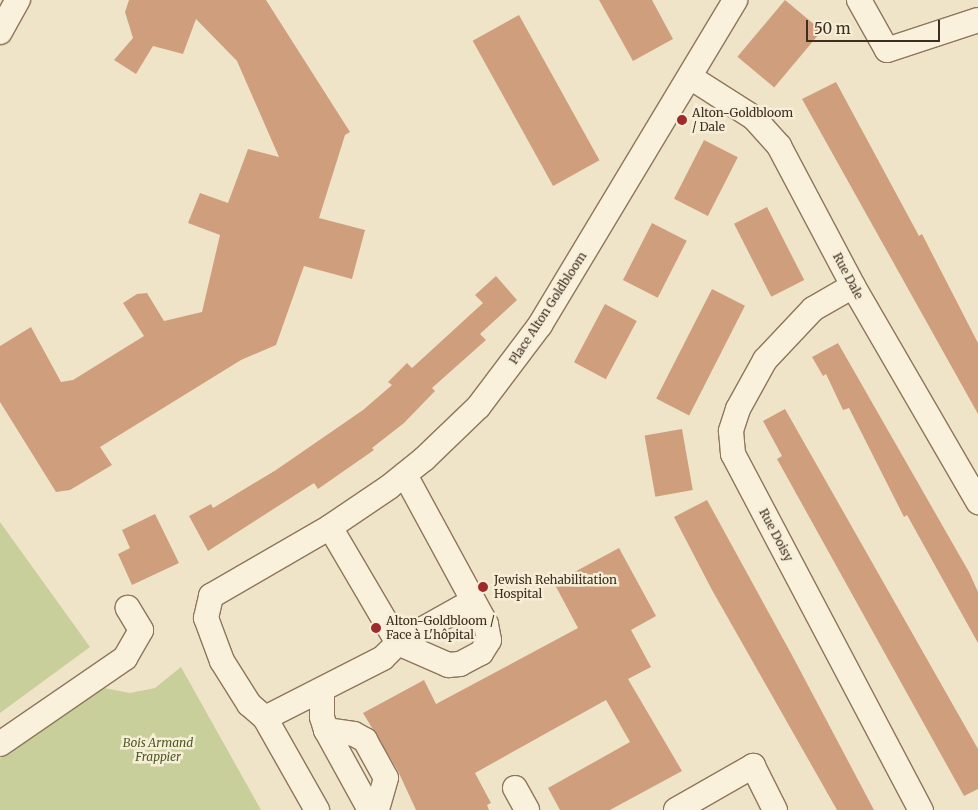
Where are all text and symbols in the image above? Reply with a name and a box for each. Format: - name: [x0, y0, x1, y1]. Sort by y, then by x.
- scale bar: [808, 10, 942, 42]
- text: 50 m: [814, 19, 851, 38]
- place label: Alton-Goldbloom / Dale: [692, 106, 793, 134]
- marker: Alton-Goldbloom / Dale: [676, 114, 688, 126]
- street label: Place Alton Goldbloom: [506, 249, 590, 367]
- street label: Rue Dale: [830, 250, 866, 302]
- street label: Rue Doisy: [756, 506, 796, 564]
- place label: Jewish Rehabilitation Hospital: [494, 573, 617, 601]
- marker: Jewish Rehabilitation Hospital: [476, 580, 490, 594]
- place label: Alton-Goldbloom / Face à L'hôpital: [386, 614, 495, 642]
- marker: Alton-Goldbloom / Face à L'hôpital: [370, 622, 382, 634]
- park label: Bois Armand Frappier: [123, 736, 193, 764]

